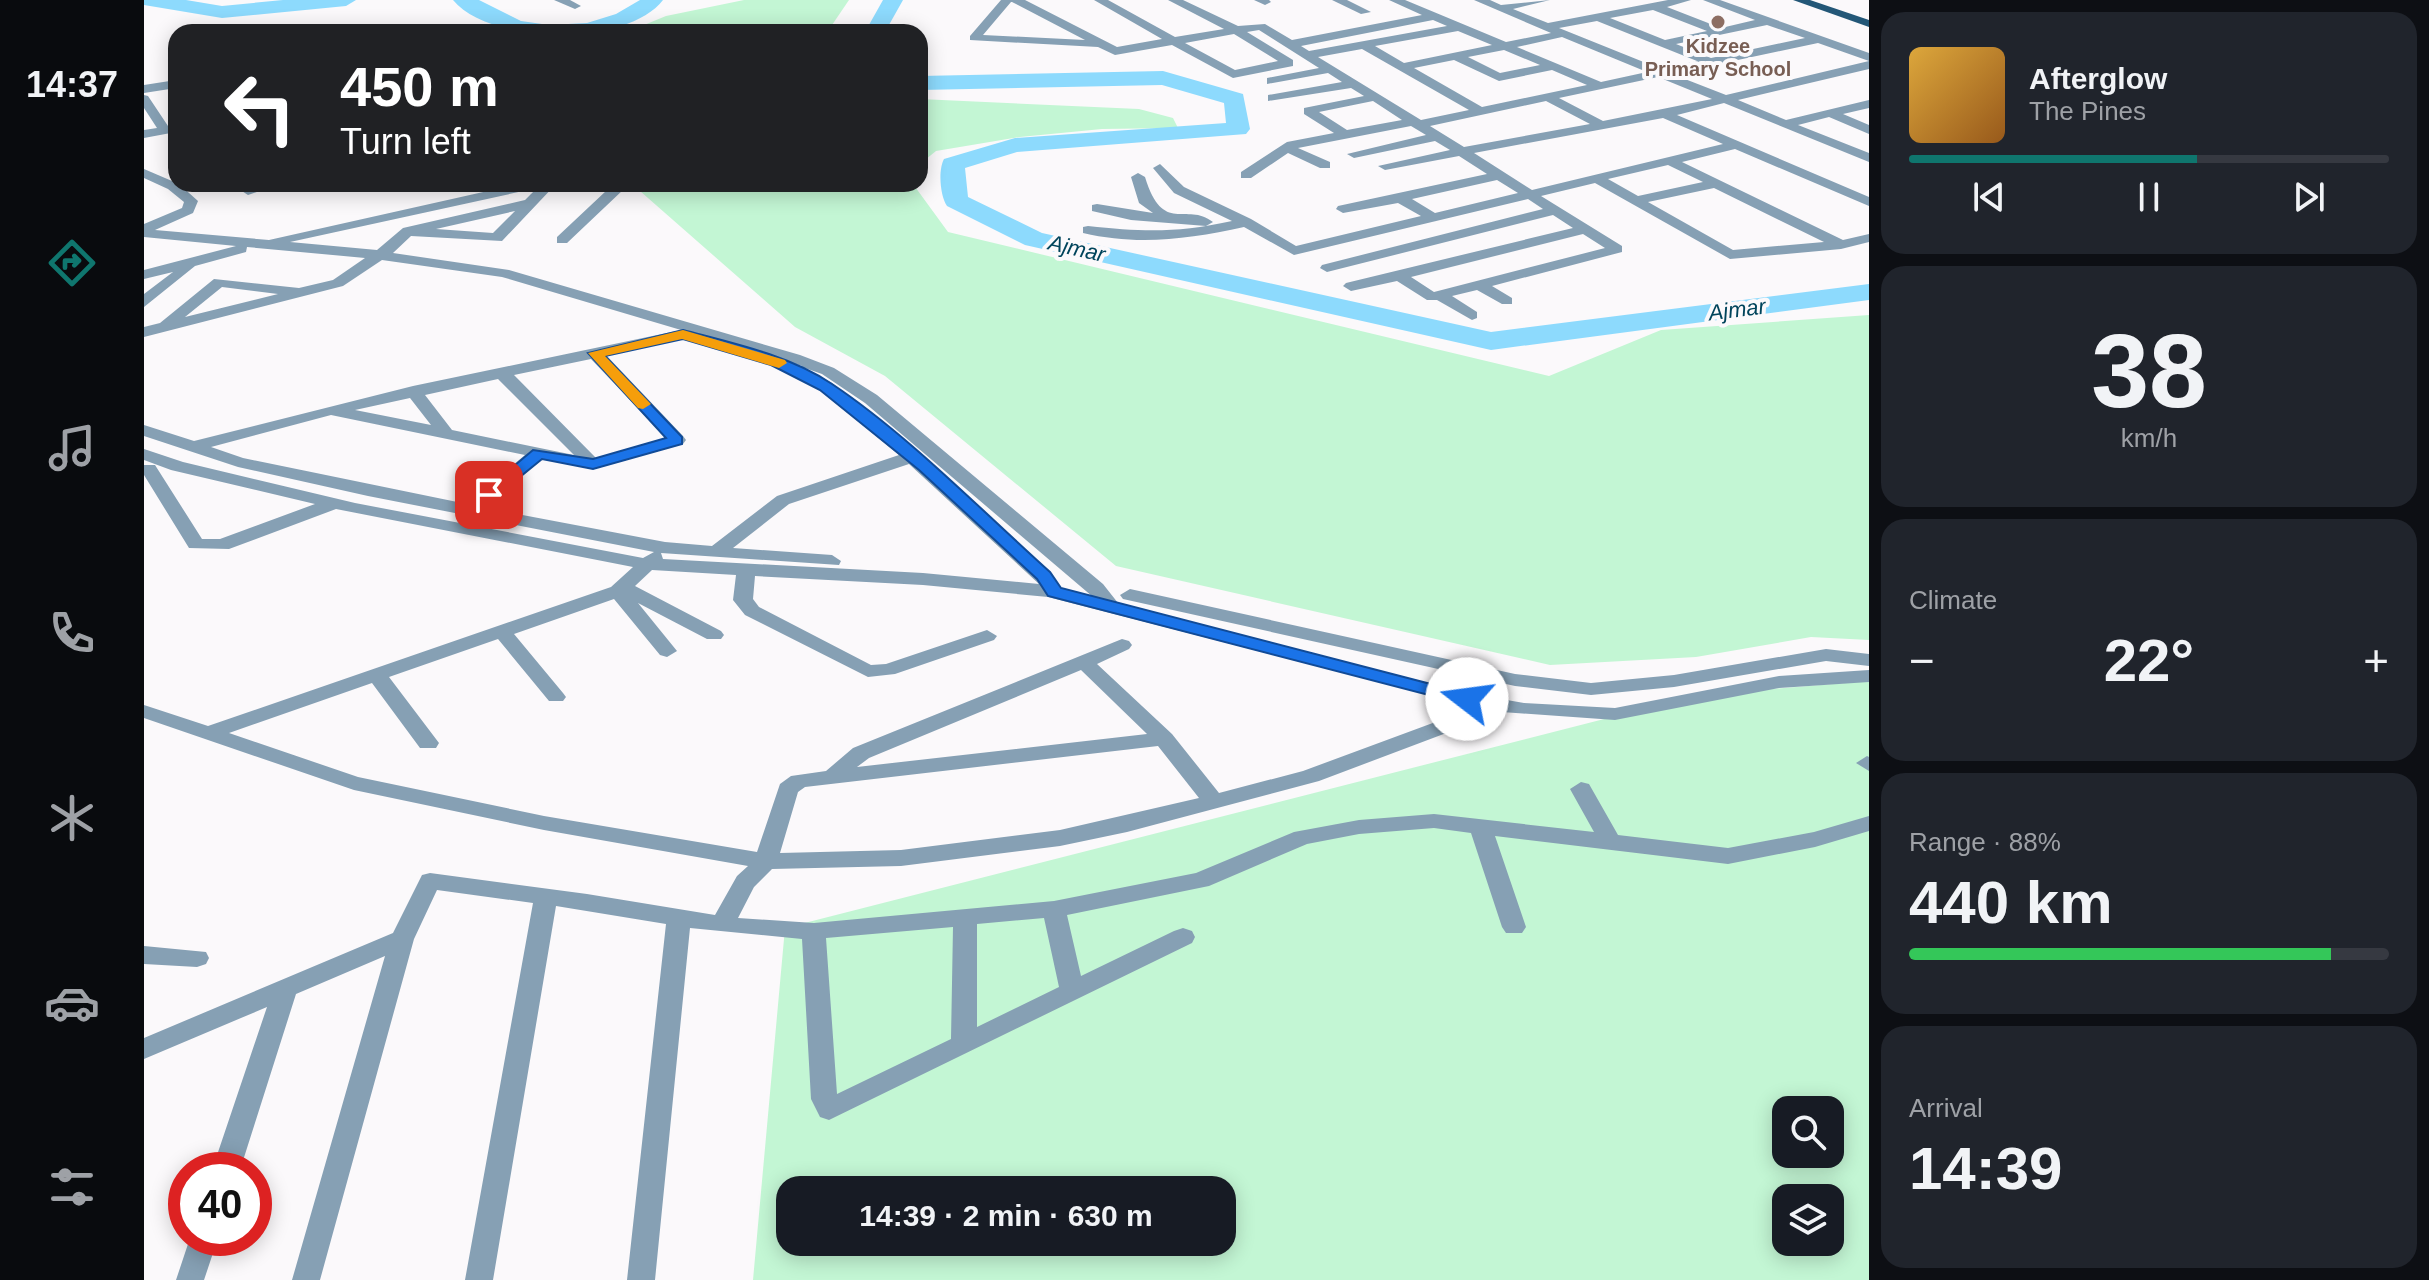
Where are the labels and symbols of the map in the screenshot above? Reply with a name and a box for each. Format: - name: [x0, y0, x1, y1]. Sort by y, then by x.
- marker: Kidzee Primary School: [1709, 13, 1727, 31]
- place label: Kidzee Primary School: [1645, 35, 1791, 80]
- water label: Ajmar: [1044, 229, 1109, 268]
- water label: Ajmar: [1705, 293, 1769, 326]
- pin: [455, 461, 523, 529]
- position arrow: [1425, 657, 1509, 741]
- speed limit sign: 40: [168, 1152, 272, 1256]

